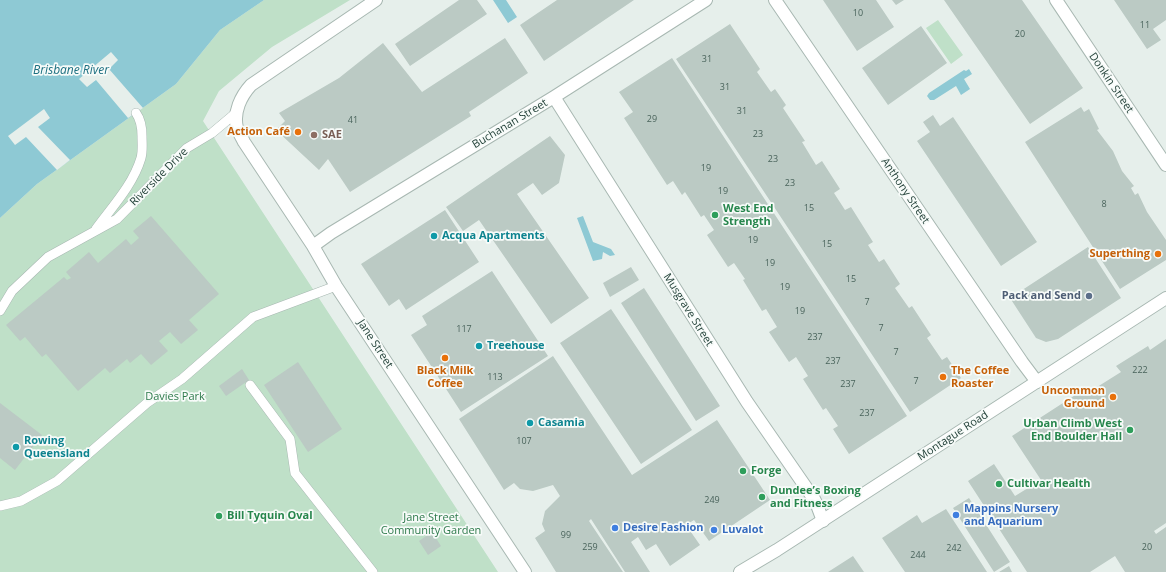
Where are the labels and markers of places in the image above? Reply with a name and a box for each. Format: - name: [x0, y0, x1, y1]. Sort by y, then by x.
- place label: Action Café: [227, 125, 290, 139]
- marker: Action Café: [293, 127, 303, 137]
- place label: SAE: [322, 128, 342, 142]
- marker: SAE: [309, 130, 319, 140]
- place label: West End Strength: [723, 202, 774, 228]
- marker: West End Strength: [710, 210, 720, 220]
- place label: Acqua Apartments: [442, 229, 545, 243]
- marker: Acqua Apartments: [429, 231, 439, 241]
- place label: Superthing: [1089, 247, 1150, 261]
- marker: Superthing: [1153, 249, 1163, 259]
- place label: Pack and Send: [1002, 289, 1081, 303]
- marker: Pack and Send: [1084, 291, 1094, 301]
- place label: Treehouse: [487, 339, 545, 353]
- marker: Treehouse: [474, 341, 484, 351]
- marker: Black Milk Coffee: [440, 353, 450, 363]
- place label: Black Milk Coffee: [417, 364, 473, 390]
- place label: The Coffee Roaster: [951, 364, 1009, 390]
- marker: The Coffee Roaster: [938, 372, 948, 382]
- place label: Uncommon Ground: [1041, 384, 1105, 410]
- marker: Uncommon Ground: [1108, 392, 1118, 402]
- place label: Casamia: [538, 416, 585, 430]
- place label: Urban Climb West End Boulder Hall: [1023, 417, 1122, 443]
- marker: Casamia: [525, 418, 535, 428]
- marker: Urban Climb West End Boulder Hall: [1125, 425, 1135, 435]
- place label: Rowing Queensland: [24, 434, 90, 460]
- marker: Rowing Queensland: [11, 442, 21, 452]
- place label: Forge: [751, 464, 782, 478]
- marker: Forge: [738, 466, 748, 476]
- place label: Cultivar Health: [1007, 477, 1090, 491]
- marker: Cultivar Health: [994, 479, 1004, 489]
- place label: Dundee’s Boxing and Fitness: [770, 484, 861, 510]
- marker: Dundee’s Boxing and Fitness: [757, 492, 767, 502]
- place label: Mappins Nursery and Aquarium: [964, 502, 1058, 528]
- place label: Bill Tyquin Oval: [227, 509, 313, 523]
- marker: Mappins Nursery and Aquarium: [951, 510, 961, 520]
- marker: Bill Tyquin Oval: [214, 511, 224, 521]
- place label: Desire Fashion: [623, 521, 704, 535]
- marker: Desire Fashion: [610, 523, 620, 533]
- place label: Luvalot: [722, 523, 763, 537]
- marker: Luvalot: [709, 525, 719, 535]

